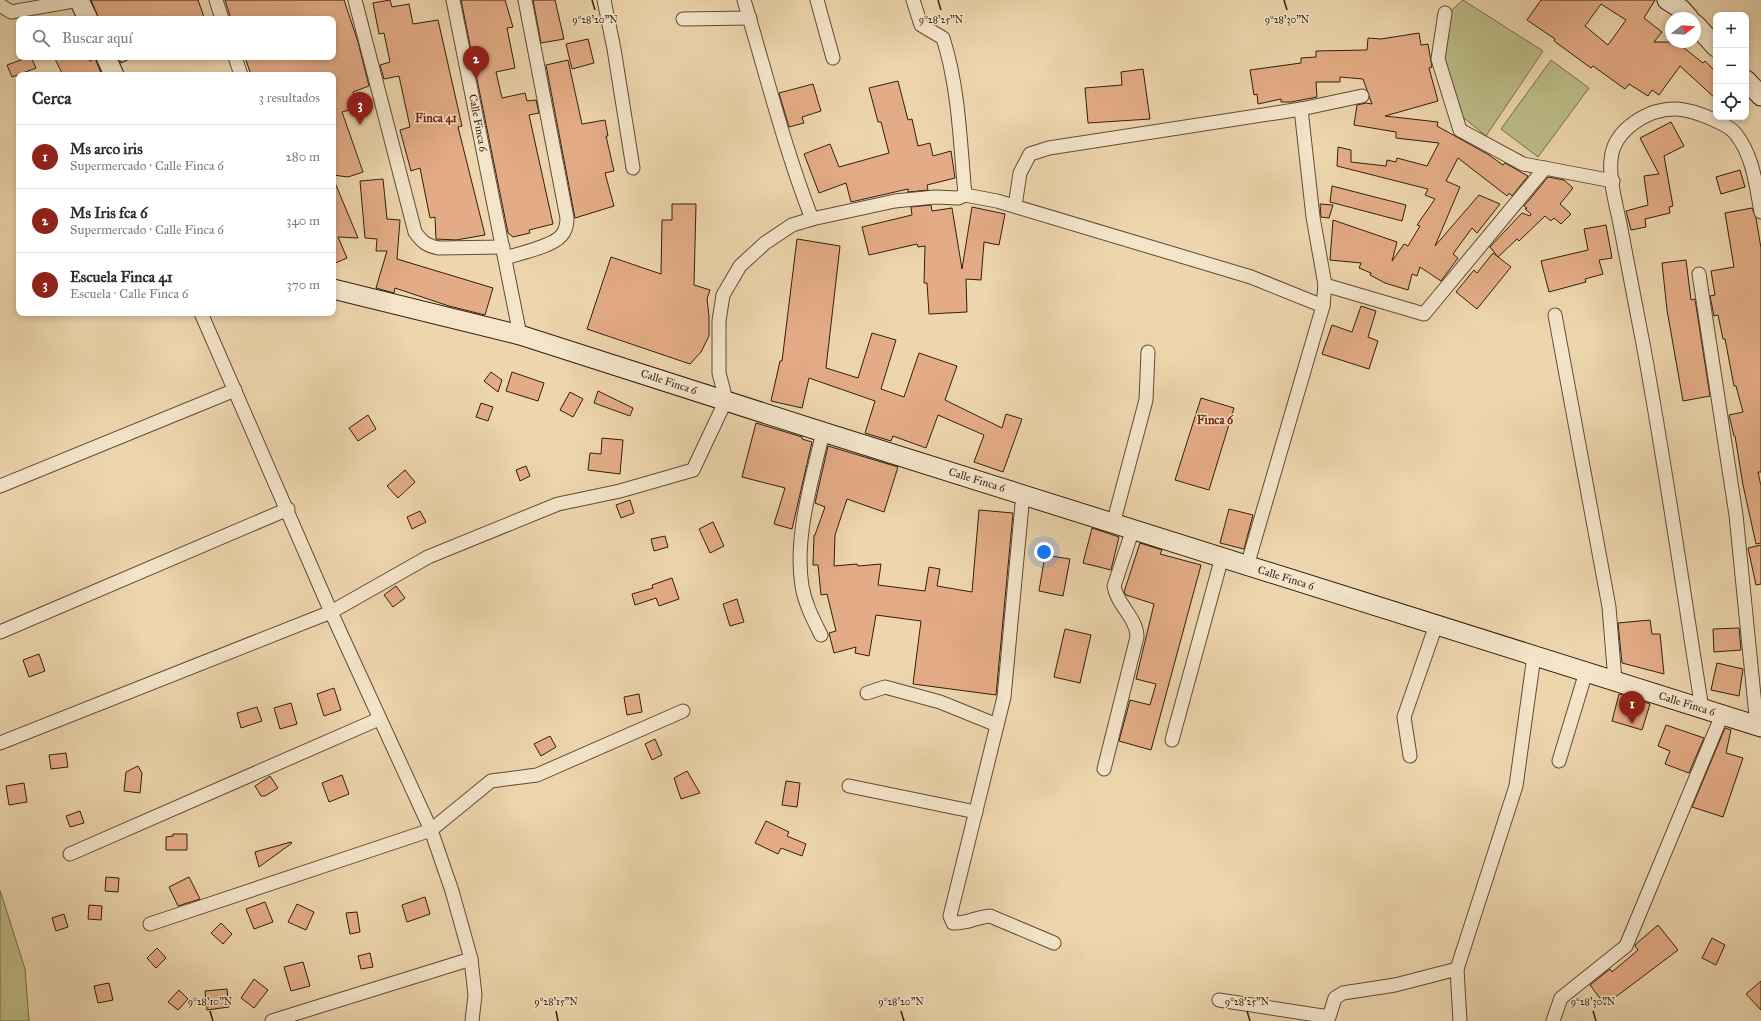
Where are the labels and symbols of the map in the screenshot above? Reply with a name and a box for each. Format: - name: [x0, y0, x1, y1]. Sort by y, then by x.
- north arrow: [1665, 12, 1701, 48]
- text: 9°28'20"N: [572, 14, 618, 26]
- text: 9°28'25"N: [919, 14, 964, 26]
- text: 9°28'30"N: [1265, 14, 1310, 26]
- pin: 2: [463, 46, 489, 79]
- pin: 3: [347, 92, 373, 125]
- street label: Calle Finca 6: [466, 93, 490, 153]
- district label: Finca 41: [415, 111, 457, 126]
- street label: Calle Finca 6: [639, 367, 699, 397]
- district label: Finca 6: [1197, 413, 1234, 427]
- street label: Calle Finca 6: [947, 465, 1007, 495]
- your location: [1034, 542, 1054, 562]
- street label: Calle Finca 6: [1256, 563, 1316, 593]
- street label: Calle Finca 6: [1657, 689, 1717, 719]
- pin: 1: [1619, 691, 1645, 724]
- text: 9°28'10"N: [188, 996, 233, 1008]
- text: 9°28'15"N: [534, 996, 578, 1008]
- text: 9°28'20"N: [878, 996, 924, 1008]
- text: 9°28'25"N: [1225, 996, 1270, 1008]
- text: 9°28'30"N: [1571, 996, 1616, 1008]

